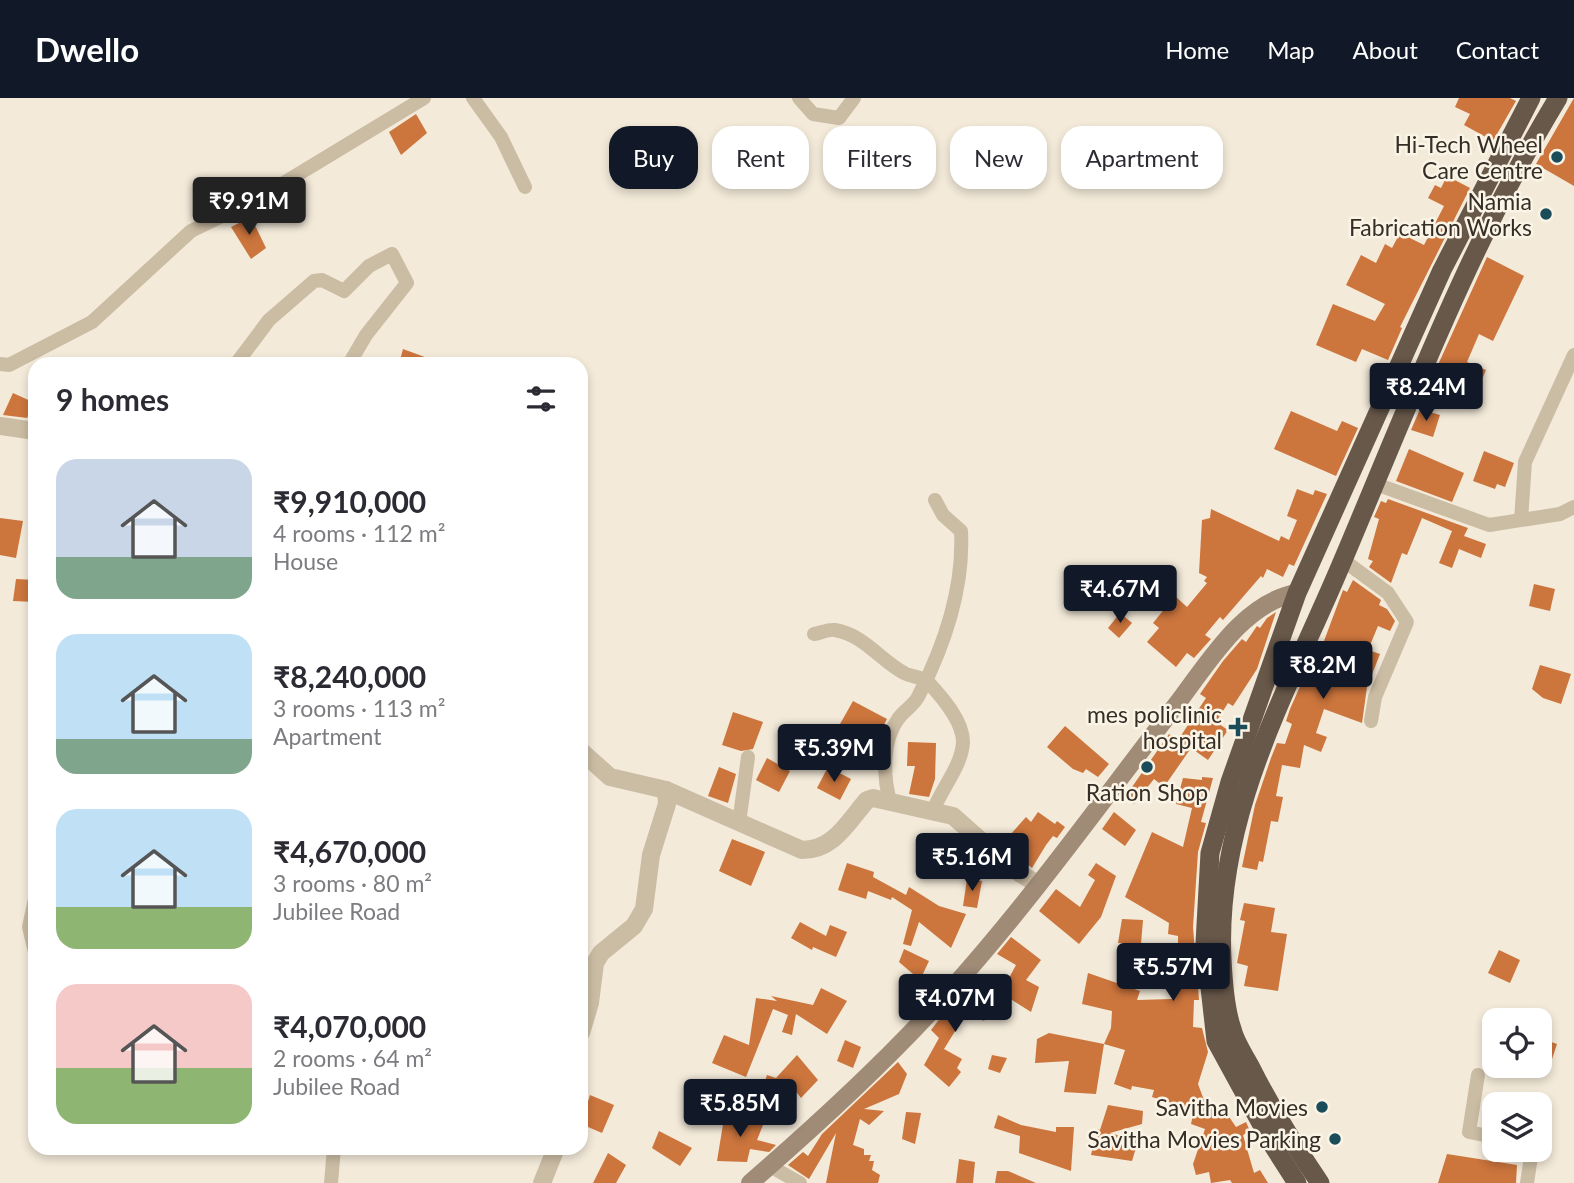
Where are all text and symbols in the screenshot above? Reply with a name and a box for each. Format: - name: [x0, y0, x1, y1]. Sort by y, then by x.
- text: Dwello: [35, 29, 139, 69]
- text: Home: [1165, 35, 1229, 64]
- text: Map: [1267, 35, 1315, 64]
- text: About: [1353, 35, 1418, 64]
- text: Contact: [1456, 35, 1539, 64]
- chip: Buy: [609, 126, 698, 189]
- chip: Rent: [712, 126, 809, 189]
- chip: Filters: [823, 126, 936, 189]
- chip: New: [950, 126, 1047, 189]
- chip: Apartment: [1061, 126, 1223, 189]
- place label: Hi-Tech Wheel Care Centre: [1394, 130, 1543, 184]
- marker: Hi-Tech Wheel Care Centre: [1549, 149, 1565, 165]
- pin: ₹9.91M: [192, 178, 306, 237]
- text: ₹9.91M: [209, 186, 289, 214]
- place label: Namia Fabrication Works: [1349, 187, 1532, 241]
- marker: Namia Fabrication Works: [1538, 206, 1554, 222]
- pin: ₹8.24M: [1369, 364, 1483, 423]
- text: ₹8.24M: [1386, 372, 1466, 400]
- icon: filters: [522, 380, 560, 418]
- text: 9 homes: [56, 381, 169, 417]
- text: ₹9,910,000: [273, 483, 426, 519]
- icon: home: [112, 487, 196, 571]
- text: 4 rooms · 112 m²: [273, 519, 445, 547]
- text: House: [273, 547, 338, 575]
- pin: ₹4.67M: [1063, 566, 1177, 625]
- text: ₹4.67M: [1080, 574, 1160, 602]
- pin: ₹8.2M: [1274, 642, 1372, 701]
- text: ₹8.2M: [1289, 650, 1357, 678]
- text: ₹8,240,000: [273, 658, 426, 694]
- icon: home: [112, 662, 196, 746]
- text: 3 rooms · 113 m²: [273, 694, 445, 722]
- place label: mes policlinic hospital: [1087, 700, 1222, 754]
- marker: mes policlinic hospital: [1228, 717, 1248, 737]
- text: Apartment: [273, 722, 381, 750]
- pin: ₹5.39M: [777, 724, 891, 784]
- text: ₹5.39M: [794, 733, 874, 761]
- marker: Ration Shop: [1139, 759, 1155, 775]
- place label: Ration Shop: [1086, 778, 1208, 806]
- text: ₹4,670,000: [273, 833, 426, 869]
- pin: ₹5.16M: [915, 834, 1029, 893]
- icon: home: [112, 837, 196, 921]
- text: ₹5.16M: [932, 842, 1012, 870]
- text: 3 rooms · 80 m²: [273, 869, 432, 897]
- text: Jubilee Road: [273, 897, 400, 925]
- pin: ₹5.57M: [1116, 944, 1230, 1003]
- text: ₹5.57M: [1133, 952, 1213, 980]
- pin: ₹4.07M: [898, 974, 1012, 1034]
- text: ₹4.07M: [915, 983, 995, 1011]
- text: ₹4,070,000: [273, 1008, 426, 1044]
- map controls: [1482, 1008, 1552, 1162]
- button: locate: [1482, 1008, 1552, 1078]
- icon: home: [112, 1012, 196, 1096]
- text: 2 rooms · 64 m²: [273, 1044, 432, 1072]
- text: Jubilee Road: [273, 1072, 400, 1100]
- pin: ₹5.85M: [683, 1080, 797, 1139]
- text: ₹5.85M: [700, 1088, 780, 1116]
- button: layers: [1482, 1092, 1552, 1162]
- place label: Savitha Movies: [1156, 1093, 1308, 1121]
- marker: Savitha Movies: [1314, 1099, 1330, 1115]
- place label: Savitha Movies Parking: [1087, 1125, 1321, 1153]
- marker: Savitha Movies Parking: [1327, 1131, 1343, 1147]

